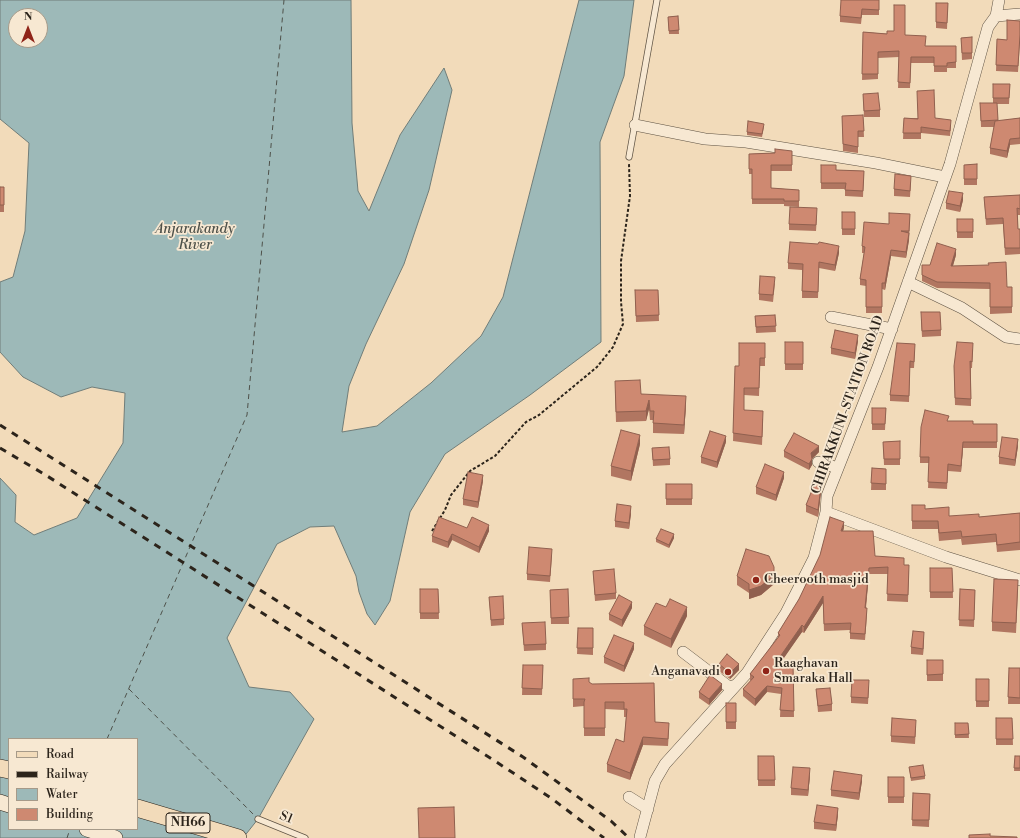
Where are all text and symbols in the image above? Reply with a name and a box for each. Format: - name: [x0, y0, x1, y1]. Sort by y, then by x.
- north arrow: [8, 8, 48, 48]
- text: N: [24, 10, 32, 24]
- water label: Anjarakandy River: [155, 222, 235, 254]
- street label: CHIRAKKUNI-STATION ROAD: [808, 314, 888, 496]
- place label: Cheerooth masjid: [764, 572, 869, 588]
- marker: Cheerooth masjid: [751, 575, 761, 585]
- place label: Raaghavan Smaraka Hall: [774, 656, 853, 687]
- place label: Anganavadi: [651, 664, 720, 680]
- marker: Raaghavan Smaraka Hall: [761, 666, 771, 676]
- marker: Anganavadi: [723, 667, 733, 677]
- legend: [8, 738, 138, 830]
- text: Road: [46, 747, 74, 762]
- text: Railway: [46, 767, 88, 782]
- text: Water: [46, 787, 78, 802]
- text: Building: [46, 807, 93, 822]
- street label: S1: [277, 808, 295, 828]
- road number: NH66: [166, 813, 210, 833]

